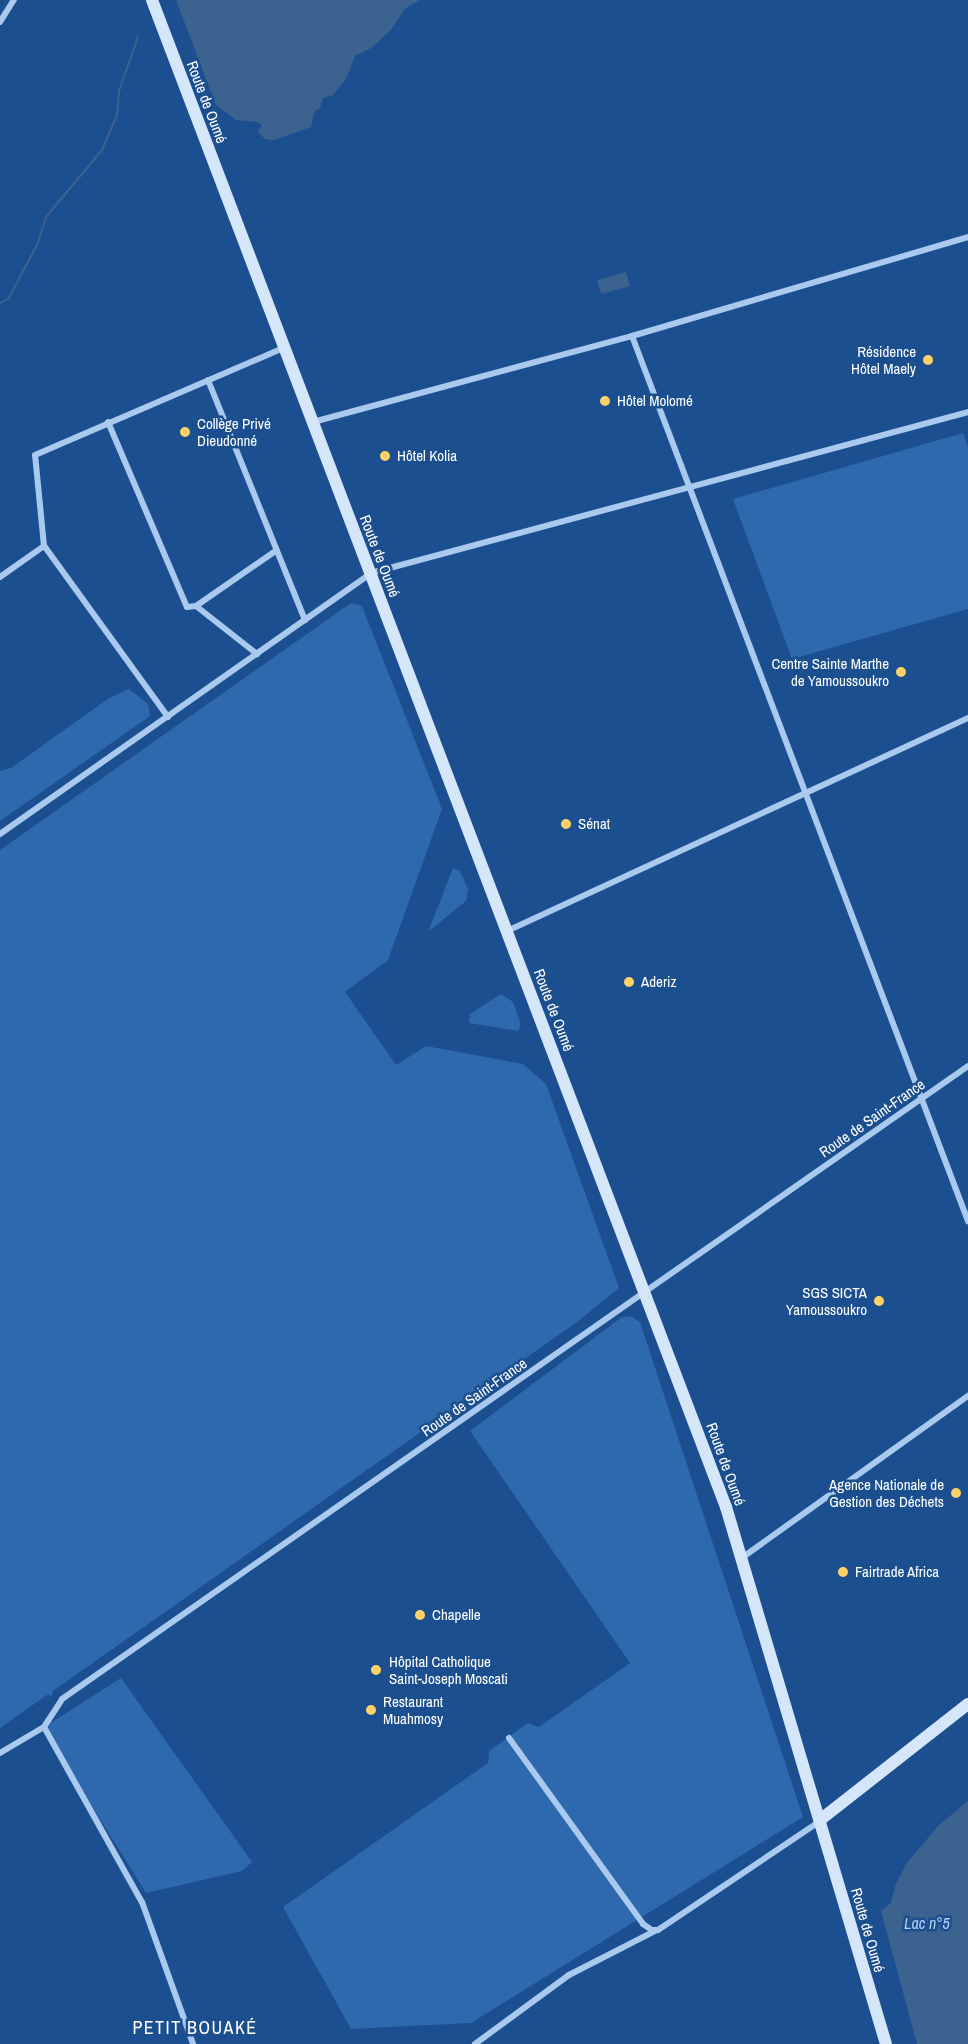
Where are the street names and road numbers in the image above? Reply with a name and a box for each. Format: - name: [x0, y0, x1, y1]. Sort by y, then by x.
- street label: Route de Oumé: [183, 58, 231, 146]
- street label: Route de Oumé: [356, 512, 404, 600]
- street label: Route de Oumé: [530, 966, 578, 1054]
- street label: Route de Saint-France: [816, 1075, 928, 1161]
- street label: Route de Saint-France: [418, 1354, 530, 1440]
- street label: Route de Oumé: [703, 1420, 749, 1508]
- street label: Route de Oumé: [847, 1886, 889, 1974]

